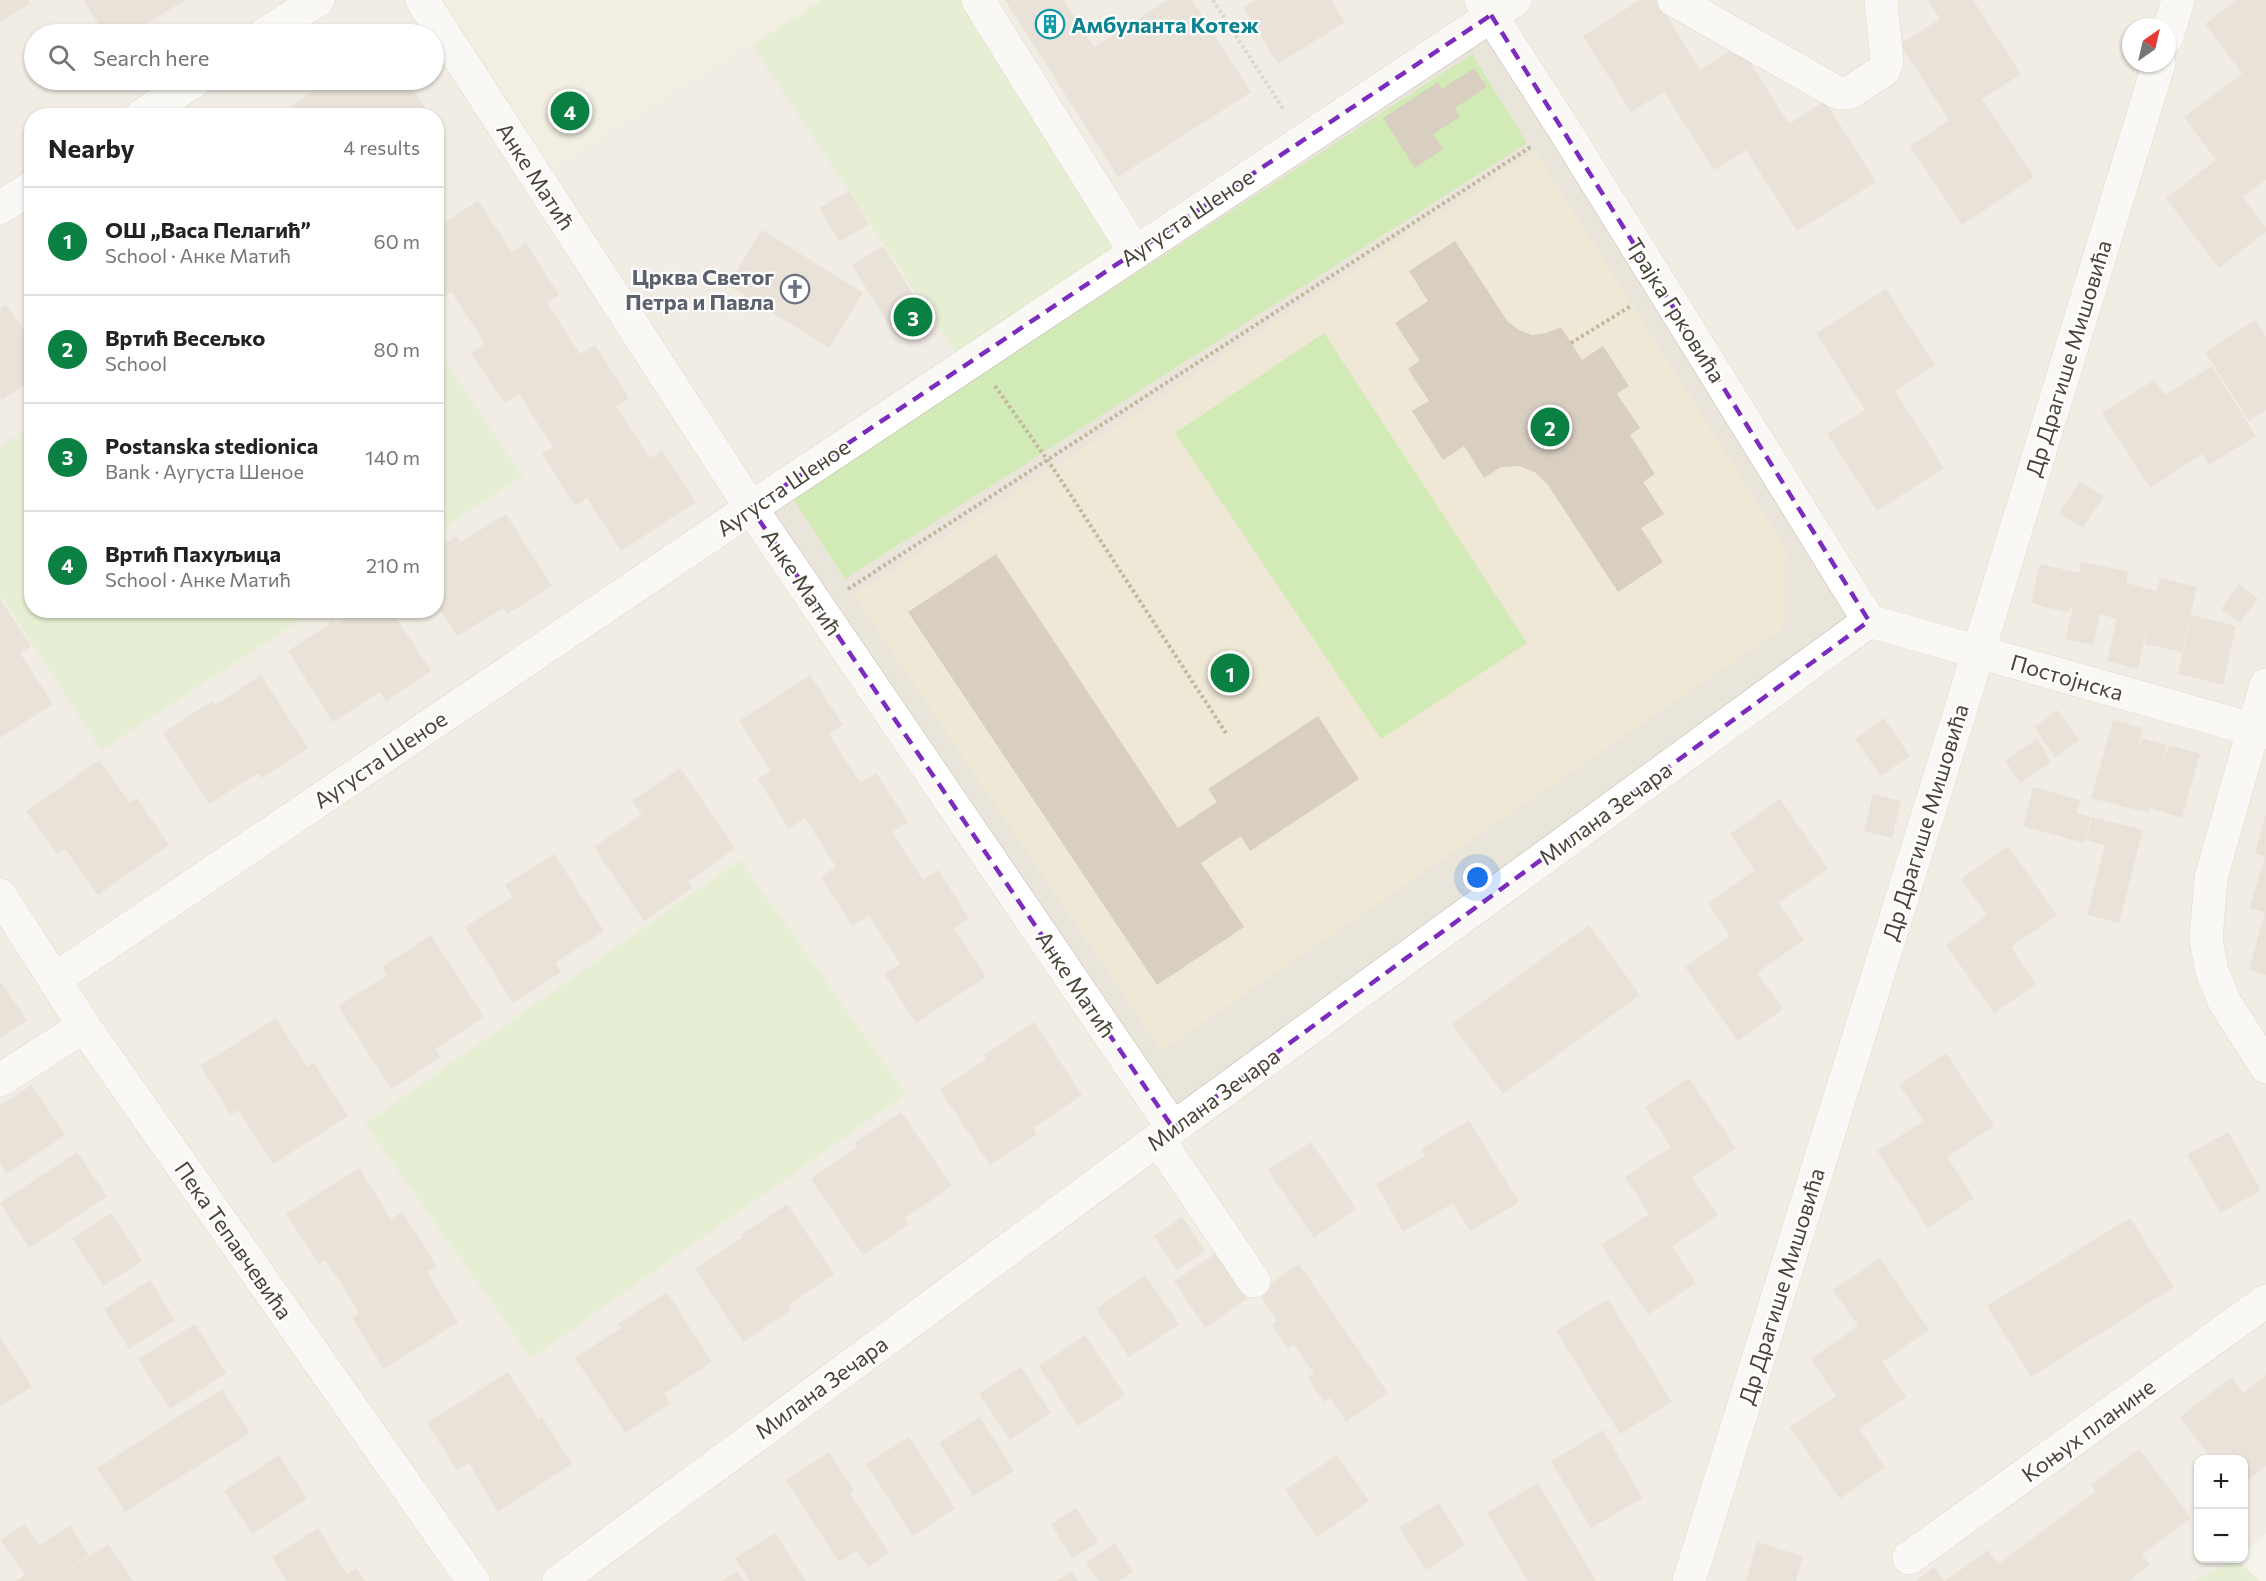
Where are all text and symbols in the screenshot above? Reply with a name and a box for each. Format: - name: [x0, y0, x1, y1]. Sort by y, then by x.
- building icon: Амбуланта Котеж: [1034, 8, 1066, 40]
- place label: Амбуланта Котеж: [1071, 11, 1259, 38]
- north arrow: [2122, 18, 2176, 72]
- search box: [24, 24, 444, 90]
- icon: search: [45, 41, 78, 74]
- text: Search here: [93, 44, 209, 71]
- pin: 4: [550, 88, 590, 134]
- street label: Анке Матић: [491, 117, 581, 235]
- text: Nearby: [48, 132, 135, 163]
- text: 4 results: [343, 135, 420, 159]
- street label: Аугуста Шеное: [1115, 162, 1259, 272]
- text: ОШ „Васа Пелагић”: [105, 216, 311, 243]
- text: 1: [63, 229, 72, 253]
- text: 60 m: [374, 229, 420, 253]
- street label: Трајка Грковића: [1621, 233, 1731, 387]
- street label: Др Драгише Мишовића: [2019, 237, 2117, 479]
- text: School · Анке Матић: [105, 243, 291, 267]
- place label: Црква Светог Петра и Павла: [625, 263, 774, 315]
- church icon: Црква Светог Петра и Павла: [779, 273, 811, 305]
- pin: 3: [894, 294, 932, 340]
- text: Вртић Весељко: [105, 324, 265, 351]
- text: 2: [62, 337, 73, 361]
- text: 80 m: [374, 337, 420, 361]
- text: School: [105, 351, 167, 375]
- pin: 2: [1530, 404, 1570, 450]
- text: Postanska stedionica: [105, 432, 318, 459]
- street label: Аугуста Шеное: [711, 432, 855, 542]
- text: 3: [62, 445, 73, 469]
- text: 140 m: [365, 445, 420, 469]
- text: Bank · Аугуста Шеное: [105, 459, 304, 483]
- street label: Анке Матић: [757, 524, 847, 640]
- text: Вртић Пахуљица: [105, 540, 281, 567]
- text: 4: [61, 553, 74, 577]
- text: 210 m: [366, 553, 420, 577]
- text: School · Анке Матић: [105, 567, 291, 591]
- street label: Постојнска: [2008, 648, 2126, 706]
- pin: 1: [1210, 650, 1250, 696]
- street label: Др Драгише Мишовића: [1876, 701, 1974, 943]
- street label: Аугуста Шеное: [308, 704, 452, 814]
- street label: Милана Зечара: [1533, 756, 1677, 870]
- your location: [1463, 863, 1492, 892]
- street label: Анке Матић: [1031, 926, 1121, 1042]
- street label: Милана Зечара: [1141, 1042, 1285, 1156]
- street label: Пека Тепавчевића: [169, 1156, 299, 1324]
- street label: Др Драгише Мишовића: [1732, 1165, 1830, 1407]
- street label: Милана Зечара: [749, 1330, 893, 1444]
- street label: Коњух планине: [2016, 1372, 2160, 1488]
- map controls: [2194, 1455, 2248, 1563]
- button: +: [2194, 1455, 2248, 1509]
- button: −: [2194, 1509, 2248, 1563]

